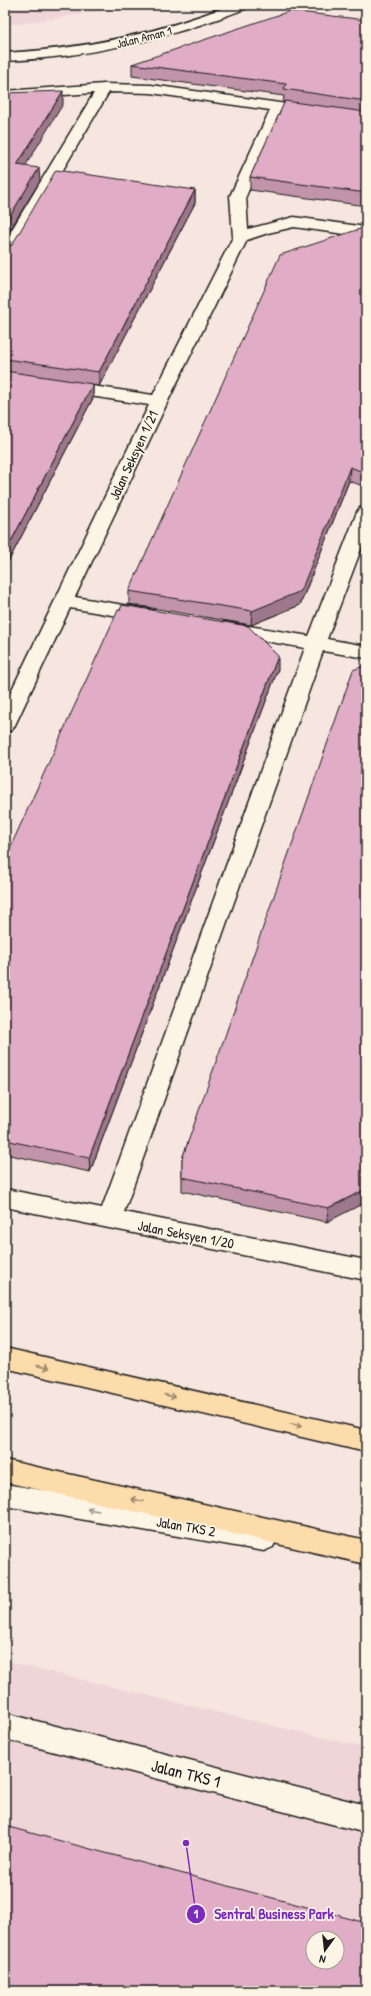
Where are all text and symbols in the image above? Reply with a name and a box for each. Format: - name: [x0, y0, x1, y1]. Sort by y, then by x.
- street label: Jalan Aman 1: [115, 22, 173, 52]
- street label: Jalan Seksyen 1/21: [104, 407, 163, 503]
- street label: Jalan Seksyen 1/20: [136, 1215, 236, 1254]
- one-way arrow: [36, 1363, 49, 1371]
- one-way arrow: [163, 1392, 176, 1400]
- one-way arrow: [290, 1421, 303, 1429]
- one-way arrow: [130, 1496, 143, 1504]
- one-way arrow: [87, 1506, 100, 1514]
- street label: Jalan TKS 2: [155, 1511, 217, 1541]
- street label: Jalan TKS 1: [149, 1753, 223, 1793]
- callout: Sentral Business Park: [186, 1901, 342, 1928]
- text: Sentral Business Park: [214, 1903, 335, 1924]
- text: 1: [194, 1905, 199, 1922]
- north arrow: [305, 1930, 345, 1970]
- text: N: [318, 1952, 327, 1967]

